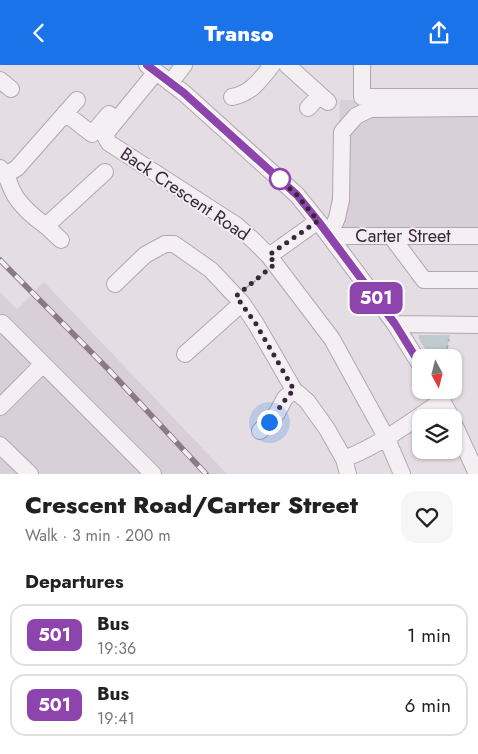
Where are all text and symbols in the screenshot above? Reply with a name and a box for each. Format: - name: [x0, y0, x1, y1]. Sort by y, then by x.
- text: Transo: [204, 17, 274, 49]
- icon: back: [25, 19, 53, 47]
- icon: share: [425, 19, 453, 47]
- street label: Back Crescent Road: [115, 141, 255, 247]
- unlabelled marker: [269, 168, 291, 190]
- street label: Carter Street: [355, 223, 451, 249]
- line badge: 501: [347, 282, 405, 314]
- text: 501: [360, 285, 392, 311]
- north arrow: [412, 349, 462, 399]
- map controls: [412, 349, 462, 459]
- button: layers: [412, 409, 462, 459]
- your location: [257, 410, 282, 435]
- text: Crescent Road/Carter Street: [25, 487, 358, 522]
- button: heart: [401, 491, 453, 543]
- text: Walk · 3 min · 200 m: [25, 524, 171, 547]
- text: Departures: [25, 568, 124, 595]
- text: Bus: [97, 610, 129, 637]
- text: 501: [38, 622, 71, 648]
- text: 1 min: [407, 622, 451, 649]
- text: 19:36: [97, 637, 136, 660]
- text: Bus: [97, 680, 129, 707]
- text: 501: [38, 692, 71, 718]
- text: 6 min: [405, 692, 451, 719]
- text: 19:41: [97, 707, 135, 730]

